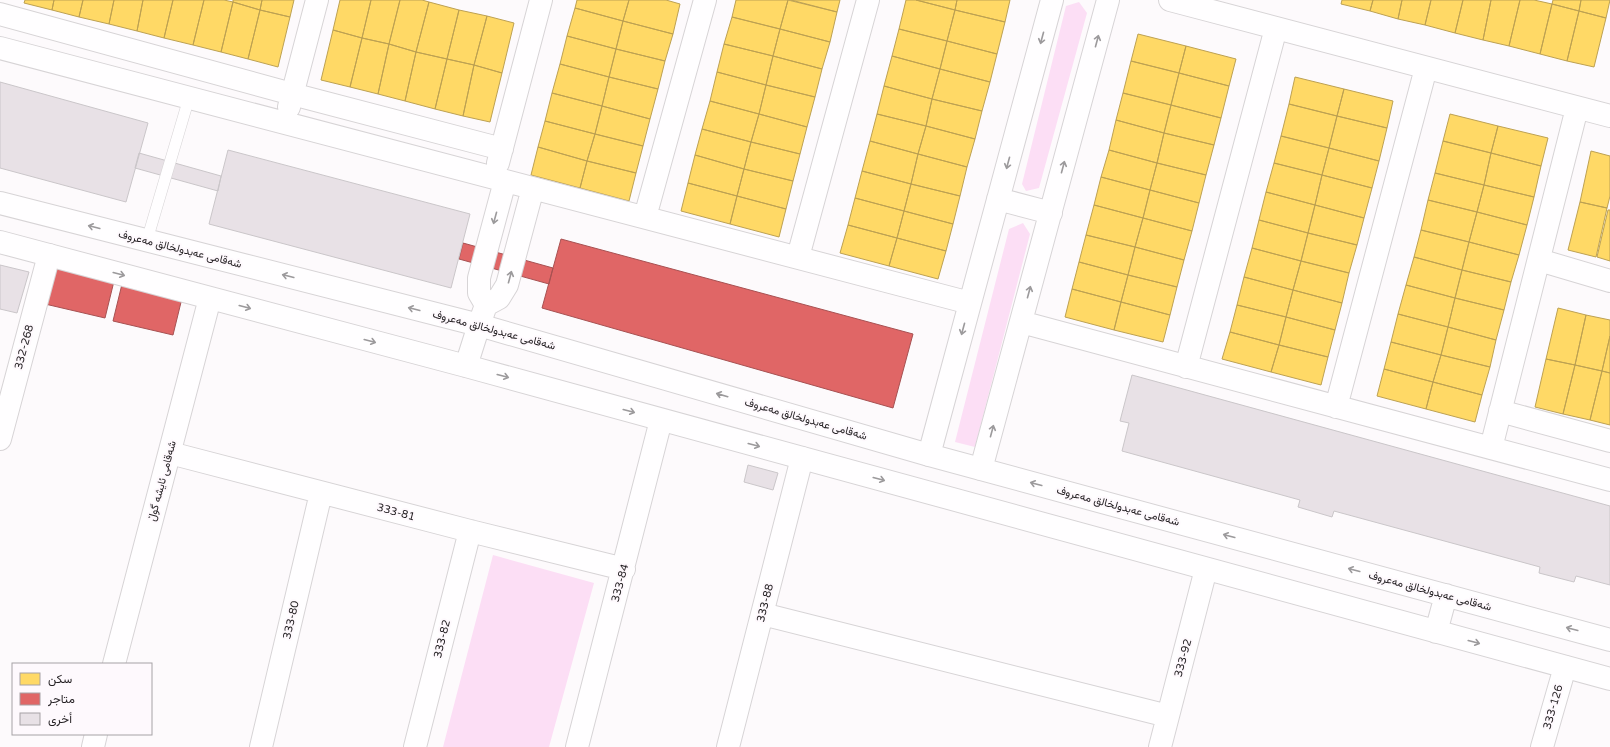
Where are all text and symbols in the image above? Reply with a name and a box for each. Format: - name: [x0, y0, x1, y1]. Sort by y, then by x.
- one-way arrow: [1037, 31, 1045, 44]
- one-way arrow: [1094, 35, 1101, 48]
- one-way arrow: [1003, 156, 1011, 169]
- one-way arrow: [1060, 161, 1067, 174]
- one-way arrow: [491, 211, 498, 224]
- one-way arrow: [88, 223, 101, 230]
- street label: شەقامی عەبدولخالق مەعروف: [117, 227, 243, 271]
- one-way arrow: [112, 271, 125, 278]
- one-way arrow: [506, 271, 514, 284]
- one-way arrow: [281, 272, 294, 280]
- one-way arrow: [1026, 286, 1033, 299]
- one-way arrow: [238, 304, 251, 311]
- one-way arrow: [407, 304, 420, 312]
- street label: شەقامی عەبدولخالق مەعروف: [431, 307, 557, 353]
- one-way arrow: [959, 322, 966, 335]
- street label: 332-268: [12, 323, 36, 371]
- one-way arrow: [363, 337, 376, 345]
- one-way arrow: [497, 373, 510, 380]
- one-way arrow: [716, 391, 729, 398]
- street label: شەقامی عەبدولخالق مەعروف: [743, 395, 869, 443]
- one-way arrow: [622, 408, 635, 415]
- one-way arrow: [988, 425, 996, 438]
- street label: شەقامی ئایشە گوڵ: [145, 439, 179, 523]
- one-way arrow: [747, 442, 760, 449]
- one-way arrow: [873, 476, 886, 484]
- one-way arrow: [1029, 480, 1042, 487]
- street label: شەقامی عەبدولخالق مەعروف: [1055, 483, 1181, 529]
- street label: 333-81: [375, 501, 417, 523]
- one-way arrow: [1222, 532, 1235, 539]
- street label: 333-84: [609, 562, 631, 604]
- one-way arrow: [1348, 566, 1361, 573]
- street label: شەقامی عەبدولخالق مەعروف: [1367, 568, 1493, 614]
- street label: 333-88: [754, 582, 776, 624]
- street label: 333-80: [280, 599, 302, 640]
- street label: 333-82: [431, 618, 453, 660]
- one-way arrow: [1566, 625, 1579, 633]
- street label: 333-92: [1172, 637, 1194, 679]
- one-way arrow: [1467, 639, 1480, 646]
- legend: [12, 663, 152, 735]
- text: سكن: [48, 672, 72, 687]
- street label: 333-126: [1540, 683, 1566, 731]
- text: متاجر: [47, 692, 75, 707]
- text: أخرى: [48, 712, 72, 727]

